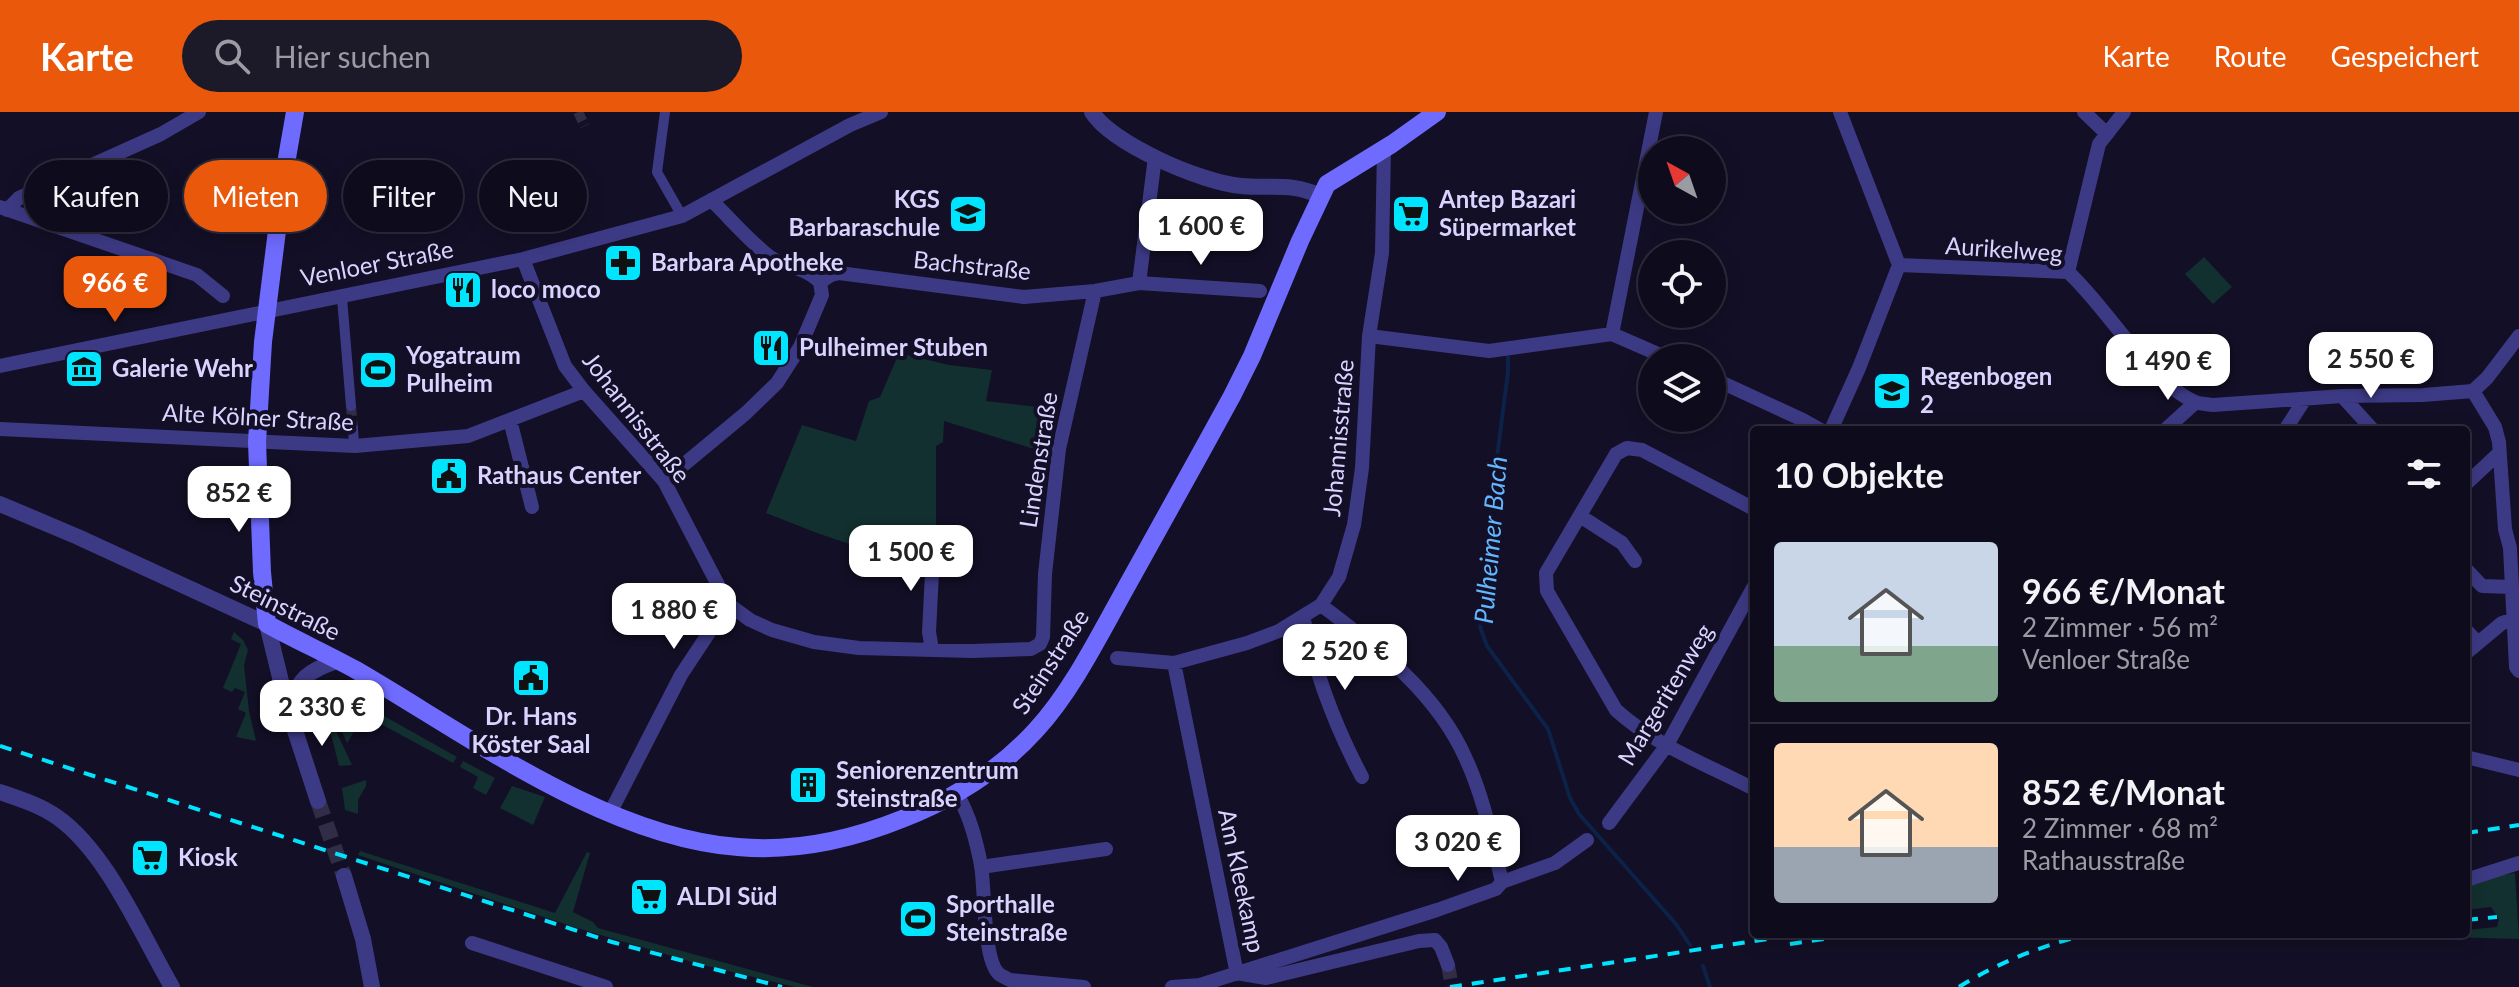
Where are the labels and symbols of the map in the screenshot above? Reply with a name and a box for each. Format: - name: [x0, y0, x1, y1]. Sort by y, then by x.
- north arrow: [1638, 136, 1726, 224]
- place label: KGS Barbaraschule: [789, 184, 940, 241]
- place label: Antep Bazari Süpermarket: [1438, 184, 1576, 241]
- school or university icon: KGS Barbaraschule: [947, 193, 989, 235]
- supermarket icon: Antep Bazari Süpermarket: [1390, 193, 1432, 235]
- pin: 1 600 €: [1127, 199, 1275, 267]
- street label: Aurikelweg: [1944, 230, 2064, 267]
- street label: Venloer Straße: [298, 234, 456, 292]
- pharmacy icon: Barbara Apotheke: [602, 242, 644, 284]
- street label: Bachstraße: [912, 244, 1032, 285]
- place label: Barbara Apotheke: [651, 247, 844, 276]
- pin: 966 €: [59, 256, 171, 324]
- restaurant icon: loco moco: [442, 269, 484, 311]
- place label: loco moco: [491, 274, 601, 303]
- restaurant icon: Pulheimer Stuben: [750, 327, 792, 369]
- place label: Pulheimer Stuben: [799, 332, 988, 361]
- pin: 2 550 €: [2297, 332, 2445, 400]
- pin: 1 490 €: [2094, 334, 2242, 402]
- place label: Yogatraum Pulheim: [405, 340, 521, 397]
- street label: Johannisstraße: [577, 346, 697, 488]
- museum icon: Galerie Wehr: [63, 348, 105, 390]
- sports icon: Yogatraum Pulheim: [357, 349, 399, 391]
- place label: Galerie Wehr: [112, 353, 253, 382]
- street label: Johannisstraße: [1316, 358, 1359, 518]
- place label: Regenbogen 2: [1920, 361, 2052, 418]
- school or university icon: Regenbogen 2: [1871, 370, 1913, 412]
- street label: Lindenstraße: [1012, 390, 1063, 530]
- street label: Alte Kölner Straße: [161, 397, 355, 436]
- public building icon: Rathaus Center: [428, 455, 470, 497]
- water label: Pulheimer Bach: [1467, 455, 1513, 625]
- place label: Rathaus Center: [477, 460, 641, 489]
- pin: 852 €: [183, 466, 295, 534]
- pin: 1 500 €: [837, 525, 985, 593]
- street label: Steinstraße: [226, 568, 345, 646]
- pin: 1 880 €: [600, 583, 748, 651]
- street label: Steinstraße: [1005, 603, 1094, 719]
- street label: Margeritenweg: [1611, 618, 1718, 770]
- pin: 2 520 €: [1271, 624, 1419, 692]
- public building icon: Dr. Hans Köster Saal: [510, 657, 552, 699]
- pin: 2 330 €: [248, 680, 396, 748]
- place label: Dr. Hans Köster Saal: [471, 701, 591, 758]
- place label: Seniorenzentrum Steinstraße: [836, 755, 1019, 812]
- building icon: Seniorenzentrum Steinstraße: [787, 764, 829, 806]
- street label: Am Kleekamp: [1213, 806, 1272, 955]
- pin: 3 020 €: [1384, 815, 1532, 883]
- supermarket icon: Kiosk: [129, 837, 171, 879]
- place label: Kiosk: [178, 842, 238, 871]
- supermarket icon: ALDI Süd: [628, 876, 670, 918]
- place label: ALDI Süd: [676, 881, 777, 910]
- place label: Sporthalle Steinstraße: [946, 889, 1068, 946]
- sports icon: Sporthalle Steinstraße: [897, 898, 939, 940]

